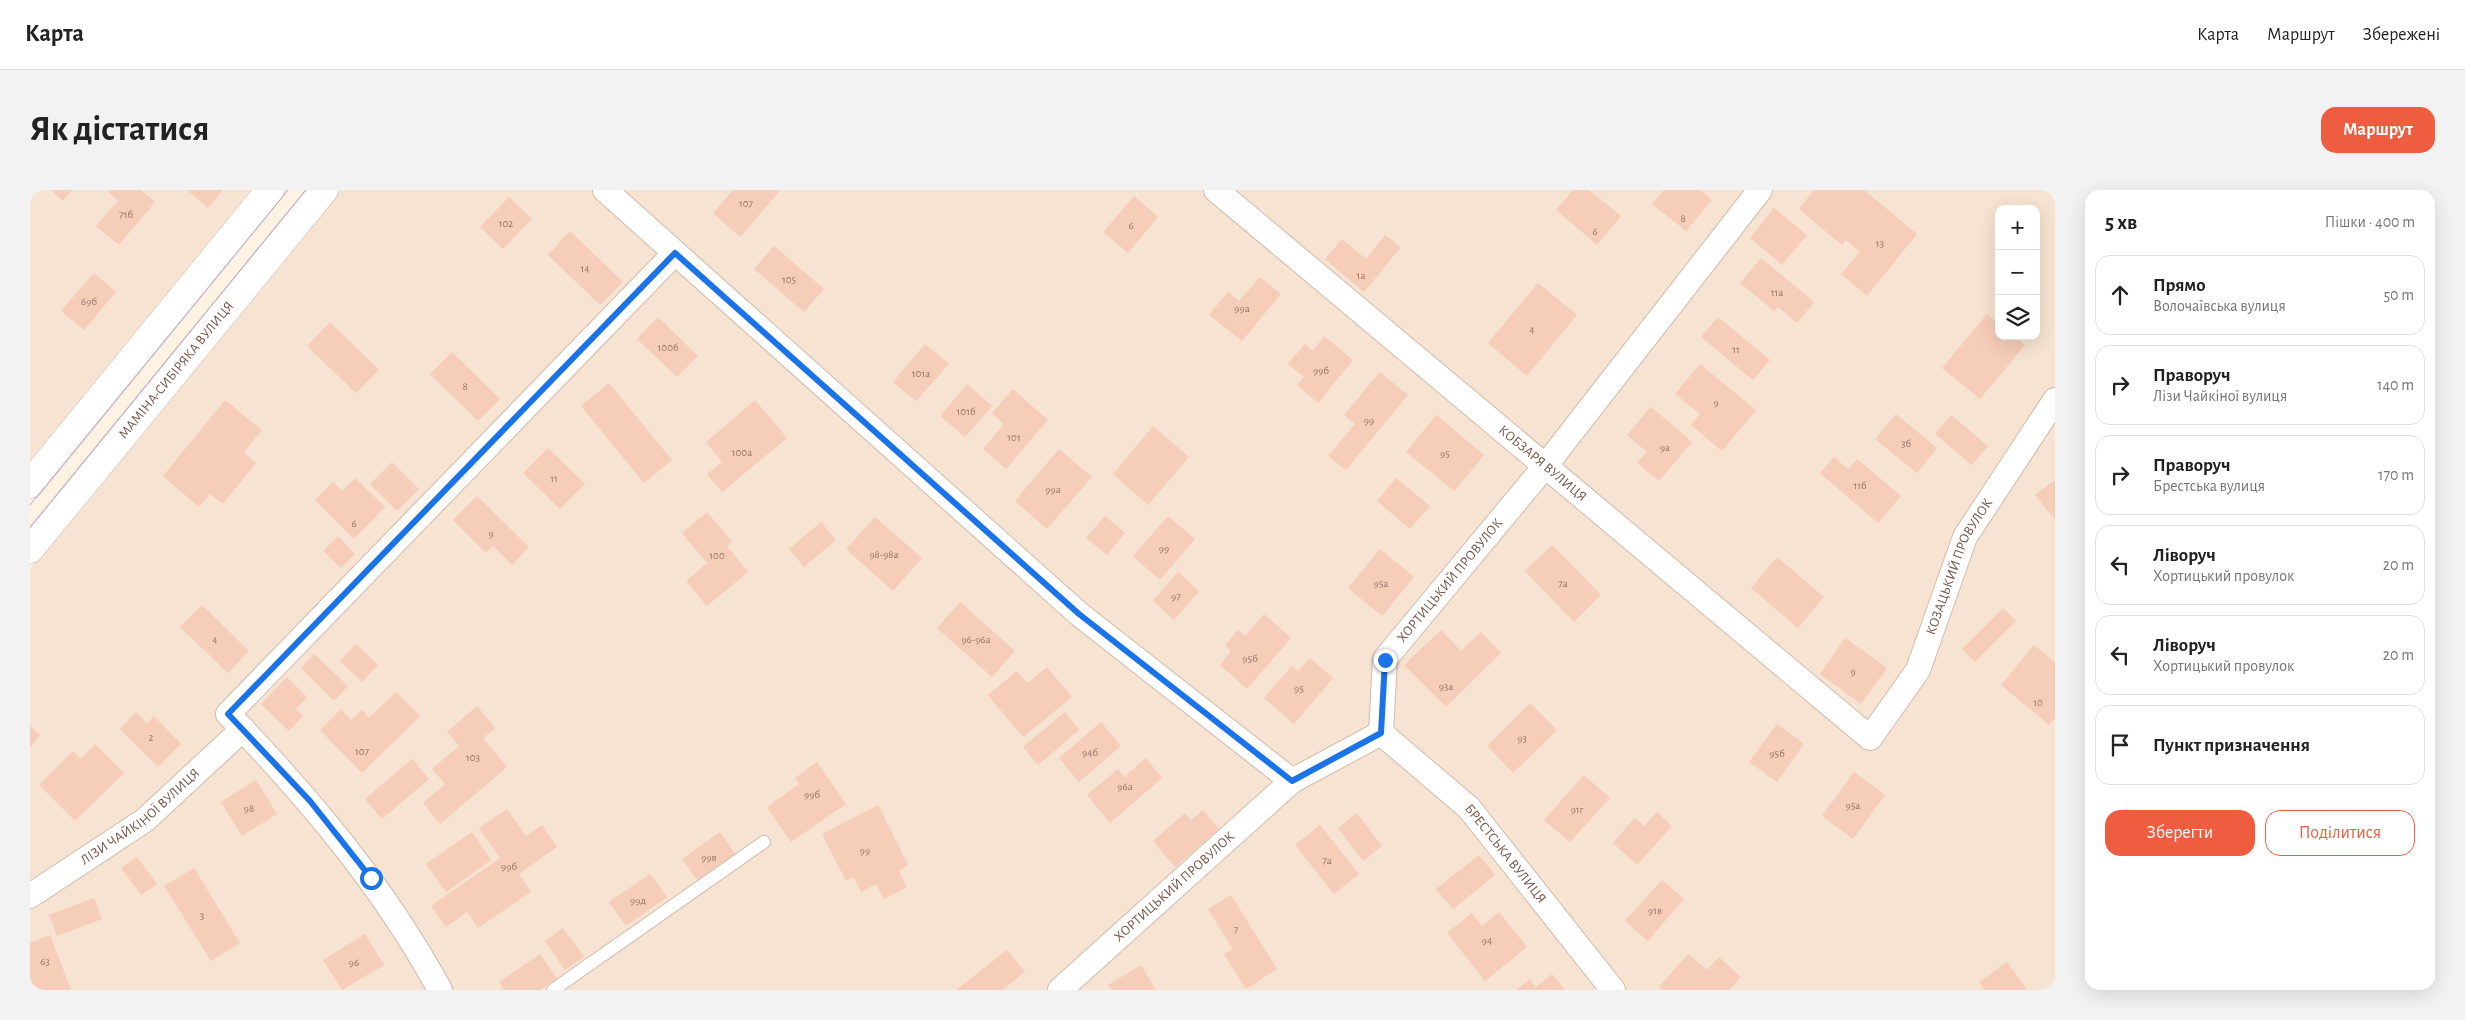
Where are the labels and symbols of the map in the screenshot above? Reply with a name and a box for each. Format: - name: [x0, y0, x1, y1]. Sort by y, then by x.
- house number: 107: [739, 198, 753, 209]
- house number: 71б: [119, 209, 133, 220]
- house number: 8: [1680, 213, 1686, 224]
- house number: 102: [499, 218, 513, 229]
- house number: 6: [1128, 220, 1134, 231]
- house number: 6: [1592, 226, 1598, 237]
- house number: 13: [1876, 238, 1885, 249]
- house number: 14: [580, 263, 590, 274]
- house number: 1а: [1357, 270, 1365, 281]
- house number: 105: [782, 274, 796, 285]
- house number: 11а: [1771, 287, 1783, 298]
- house number: 69б: [81, 296, 97, 307]
- street label: МАМІНА-СИБІРЯКА ВУЛИЦЯ: [116, 299, 236, 442]
- house number: 99а: [1234, 303, 1250, 314]
- house number: 4: [1529, 324, 1535, 335]
- house number: 100б: [658, 342, 679, 353]
- house number: 11: [1732, 344, 1740, 355]
- house number: 99б: [1313, 365, 1329, 376]
- house number: 101а: [912, 368, 930, 379]
- house number: 8: [462, 381, 468, 392]
- house number: 9: [1713, 397, 1719, 408]
- house number: 101б: [957, 406, 976, 417]
- house number: 99: [1364, 415, 1374, 426]
- street label: КОБЗАРЯ ВУЛИЦЯ: [1496, 423, 1589, 504]
- house number: 101: [1007, 432, 1021, 443]
- house number: 3б: [1901, 438, 1912, 449]
- house number: 9а: [1660, 442, 1670, 453]
- house number: 100а: [732, 447, 752, 458]
- house number: 95: [1440, 448, 1450, 459]
- house number: 11: [550, 473, 558, 484]
- house number: 11б: [1853, 480, 1867, 491]
- house number: 99а: [1045, 484, 1061, 495]
- street label: КОЗАЦЬКИЙ ПРОВУЛОК: [1924, 496, 1995, 637]
- street label: ХОРТИЦЬКИЙ ПРОВУЛОК: [1395, 516, 1505, 645]
- house number: 6: [351, 518, 357, 529]
- house number: 9: [488, 528, 494, 539]
- house number: 99: [1159, 543, 1169, 554]
- house number: 98-98а: [869, 549, 899, 560]
- house number: 100: [709, 550, 725, 561]
- house number: 95а: [1374, 578, 1388, 589]
- house number: 7а: [1558, 578, 1568, 589]
- house number: 97: [1171, 591, 1181, 602]
- house number: 4: [212, 634, 218, 645]
- house number: 96-96а: [961, 634, 991, 645]
- route end: [1374, 649, 1397, 672]
- house number: 95б: [1242, 653, 1258, 664]
- house number: 9: [1850, 666, 1856, 677]
- house number: 93а: [1439, 681, 1453, 692]
- house number: 95: [1294, 683, 1304, 694]
- house number: 10: [2033, 697, 2043, 708]
- house number: 2: [148, 732, 154, 743]
- house number: 93: [1517, 733, 1527, 744]
- house number: 107: [355, 746, 369, 757]
- house number: 94б: [1082, 747, 1098, 758]
- house number: 95б: [1769, 748, 1785, 759]
- house number: 103: [466, 752, 481, 763]
- street label: ЛІЗИ ЧАЙКІНОЇ ВУЛИЦЯ: [78, 766, 202, 867]
- house number: 96а: [1117, 781, 1133, 792]
- house number: 99б: [804, 789, 820, 800]
- house number: 95а: [1846, 800, 1860, 811]
- street label: БРЕСТСЬКА ВУЛИЦЯ: [1462, 802, 1549, 906]
- house number: 98: [244, 803, 254, 814]
- house number: 91г: [1571, 804, 1584, 815]
- street label: ХОРТИЦЬКИЙ ПРОВУЛОК: [1112, 829, 1237, 944]
- house number: 99: [860, 845, 870, 856]
- house number: 99в: [701, 852, 717, 863]
- house number: 7а: [1322, 855, 1332, 866]
- house number: 99б: [501, 861, 517, 872]
- route start: [360, 867, 383, 890]
- house number: 99д: [630, 895, 646, 906]
- house number: 91в: [1648, 905, 1662, 916]
- house number: 3: [200, 910, 205, 921]
- house number: 7: [1234, 924, 1239, 935]
- house number: 94: [1482, 935, 1492, 946]
- house number: 63: [40, 956, 50, 967]
- house number: 96: [349, 957, 359, 968]

